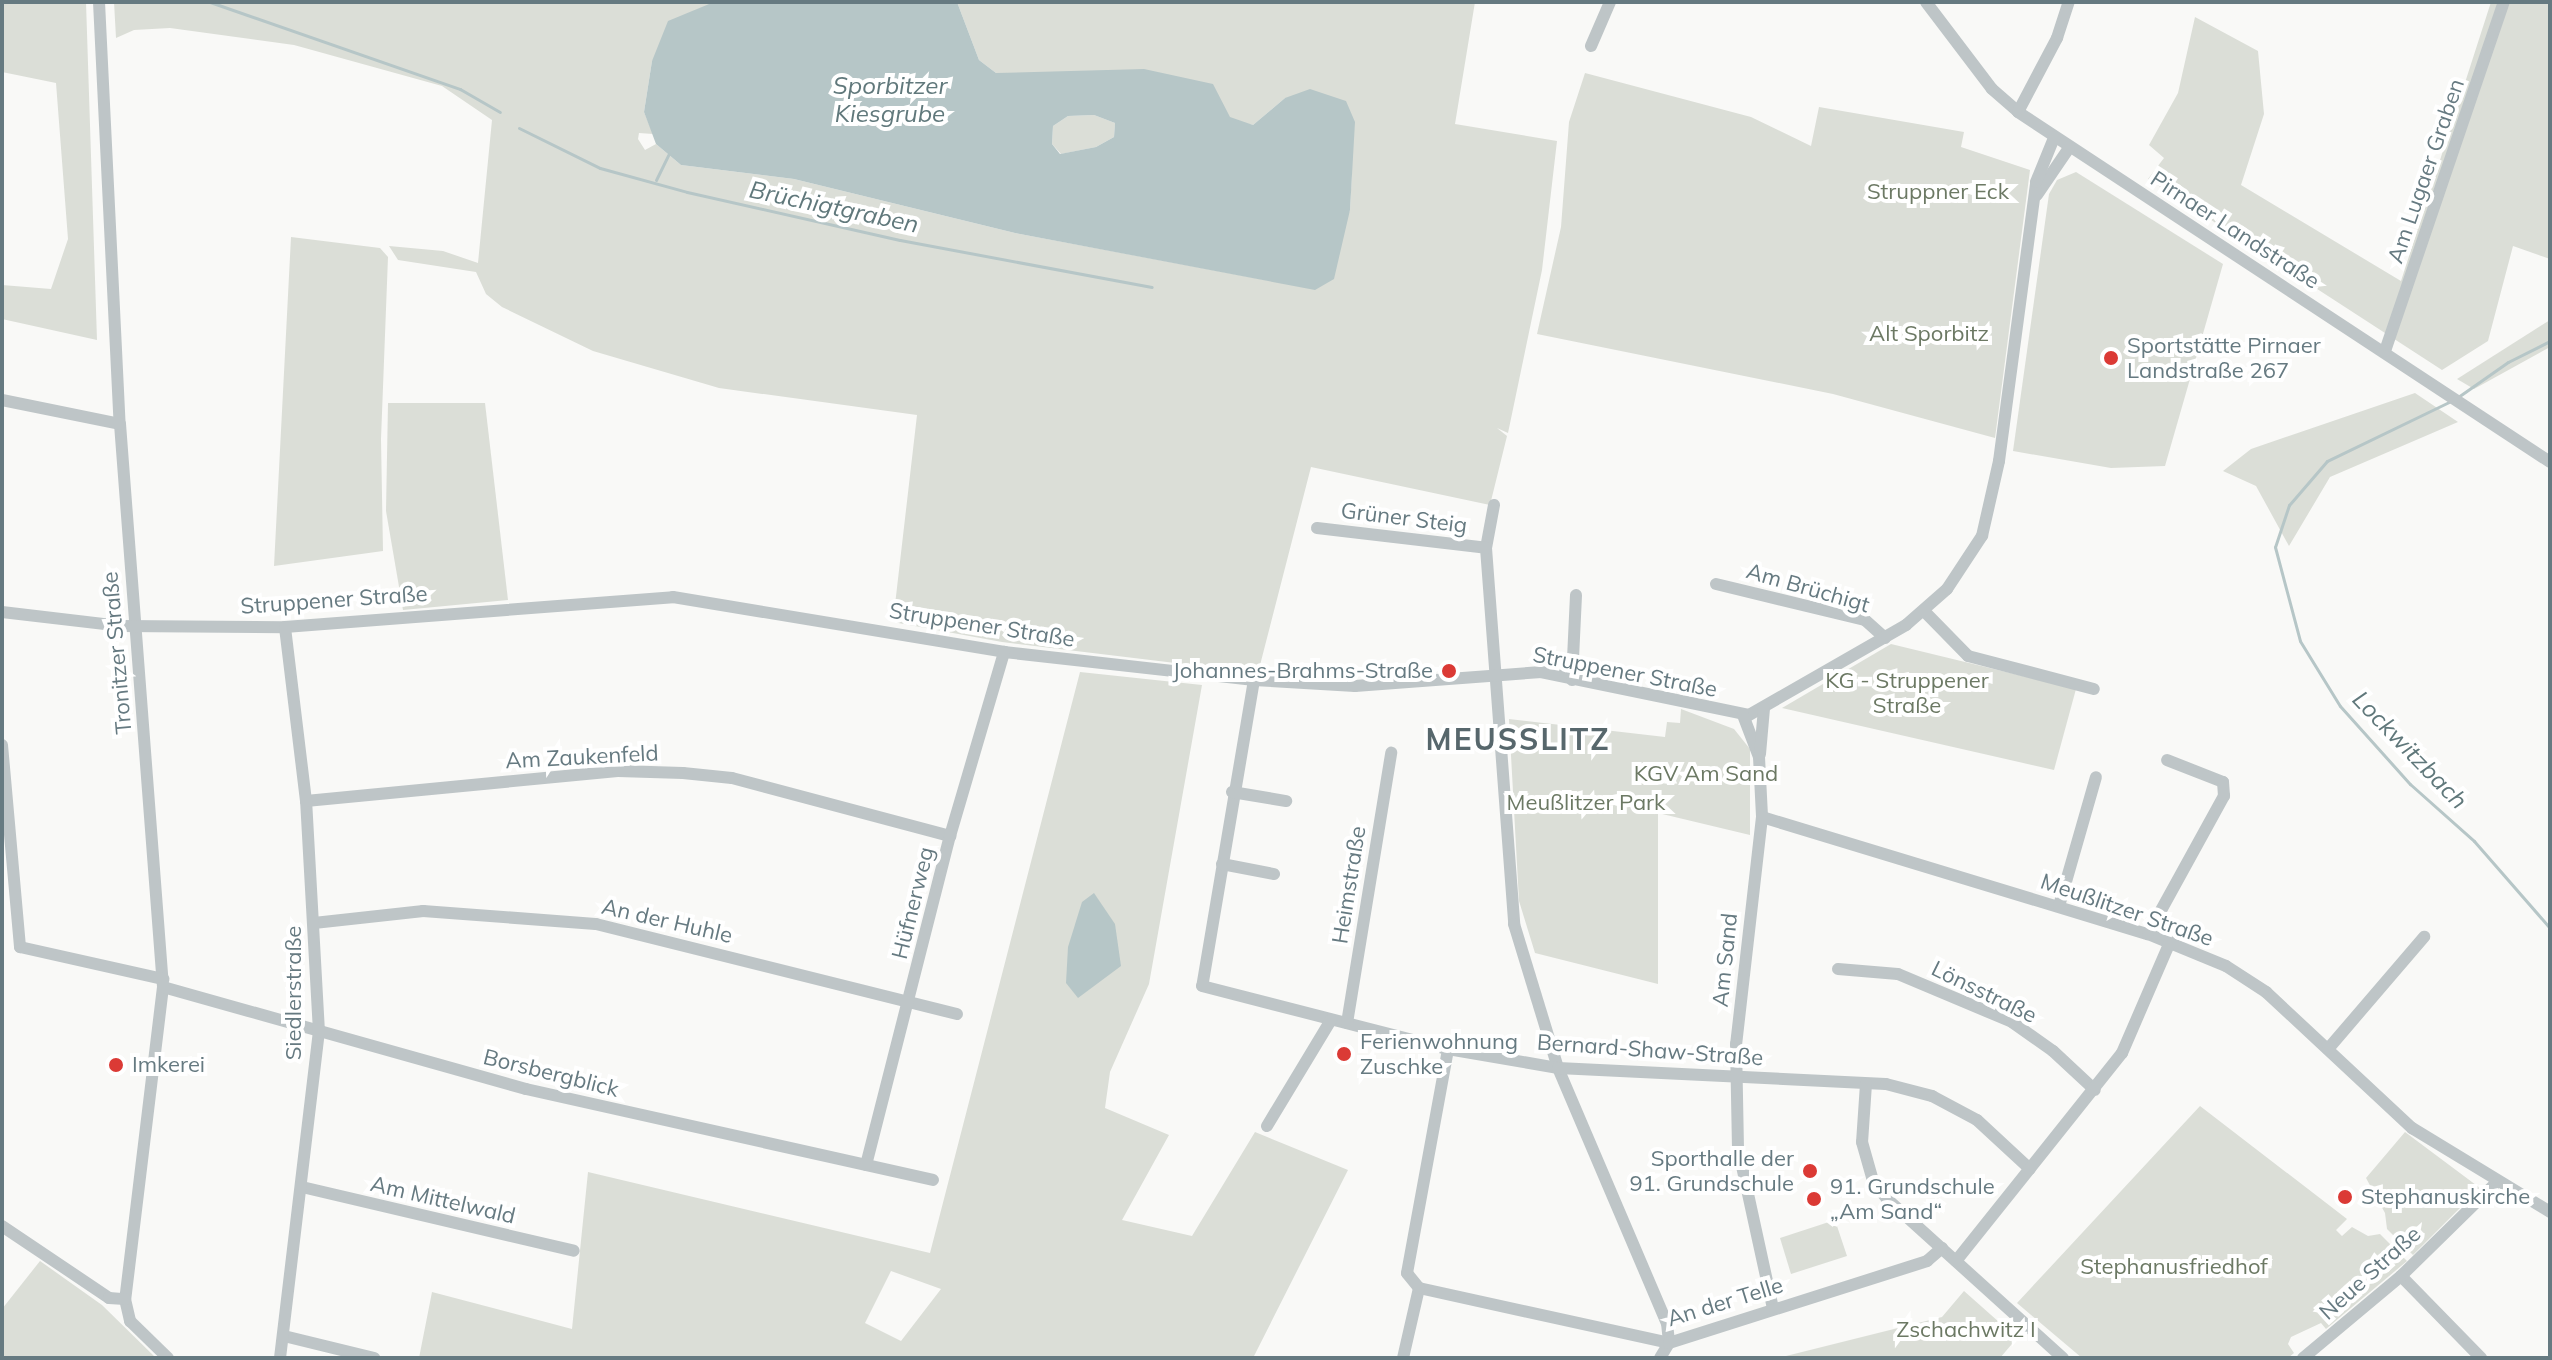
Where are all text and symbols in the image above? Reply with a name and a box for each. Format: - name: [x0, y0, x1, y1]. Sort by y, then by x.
- water label: Sporbitzer Kiesgrube: [833, 72, 947, 128]
- street label: Am Lugaer Graben: [2382, 75, 2470, 267]
- street label: Pirnaer Landstraße: [2146, 166, 2324, 294]
- water label: Brüchigtgraben: [747, 175, 921, 239]
- park label: Struppner Eck: [1867, 179, 2009, 205]
- park label: Alt Sporbitz: [1869, 321, 1989, 347]
- place label: Sportstätte Pirnaer Landstraße 267: [2127, 332, 2321, 384]
- marker: Sportstätte Pirnaer Landstraße 267: [2102, 349, 2120, 367]
- street label: Grüner Steig: [1339, 497, 1469, 539]
- street label: Am Brüchigt: [1743, 558, 1873, 618]
- street label: Tronitzer Straße: [97, 571, 137, 735]
- street label: Struppener Straße: [240, 580, 428, 620]
- street label: Struppener Straße: [887, 597, 1077, 653]
- street label: Struppener Straße: [1531, 641, 1719, 703]
- place label: Johannes-Brahms-Straße: [1173, 658, 1433, 684]
- marker: Johannes-Brahms-Straße: [1440, 662, 1458, 680]
- park label: KG - Struppener Straße: [1825, 667, 1989, 718]
- water label: Lockwitzbach: [2347, 685, 2473, 815]
- district label: MEUSSLITZ: [1426, 721, 1610, 757]
- street label: Am Zaukenfeld: [505, 740, 659, 774]
- park label: KGV Am Sand: [1634, 761, 1778, 787]
- park label: Meußlitzer Park: [1507, 790, 1665, 816]
- street label: Heimstraße: [1327, 824, 1371, 946]
- street label: Hüfnerweg: [886, 844, 940, 962]
- street label: Meußlitzer Straße: [2037, 868, 2217, 952]
- street label: An der Huhle: [599, 893, 735, 949]
- street label: Am Sand: [1707, 912, 1743, 1008]
- street label: Siedlerstraße: [281, 926, 307, 1060]
- street label: Lönsstraße: [1927, 955, 2041, 1029]
- place label: Ferienwohnung Zuschke: [1360, 1028, 1518, 1080]
- street label: Bernard-Shaw-Straße: [1536, 1029, 1764, 1071]
- street label: Borsbergblick: [481, 1043, 621, 1103]
- marker: Ferienwohnung Zuschke: [1335, 1045, 1353, 1063]
- place label: Imkerei: [132, 1052, 205, 1078]
- marker: Imkerei: [107, 1056, 125, 1074]
- place label: Sporthalle der 91. Grundschule: [1629, 1145, 1794, 1196]
- marker: Sporthalle der 91. Grundschule: [1801, 1162, 1819, 1180]
- street label: Am Mittelwald: [368, 1170, 518, 1230]
- place label: 91. Grundschule „Am Sand“: [1830, 1173, 1995, 1224]
- place label: Stephanuskirche: [2361, 1184, 2530, 1210]
- marker: Stephanuskirche: [2336, 1188, 2354, 1206]
- marker: 91. Grundschule „Am Sand“: [1805, 1190, 1823, 1208]
- street label: Neue Straße: [2314, 1221, 2426, 1325]
- park label: Stephanusfriedhof: [2080, 1254, 2268, 1280]
- street label: An der Telle: [1664, 1272, 1786, 1332]
- park label: Zschachwitz I: [1896, 1317, 2036, 1343]

